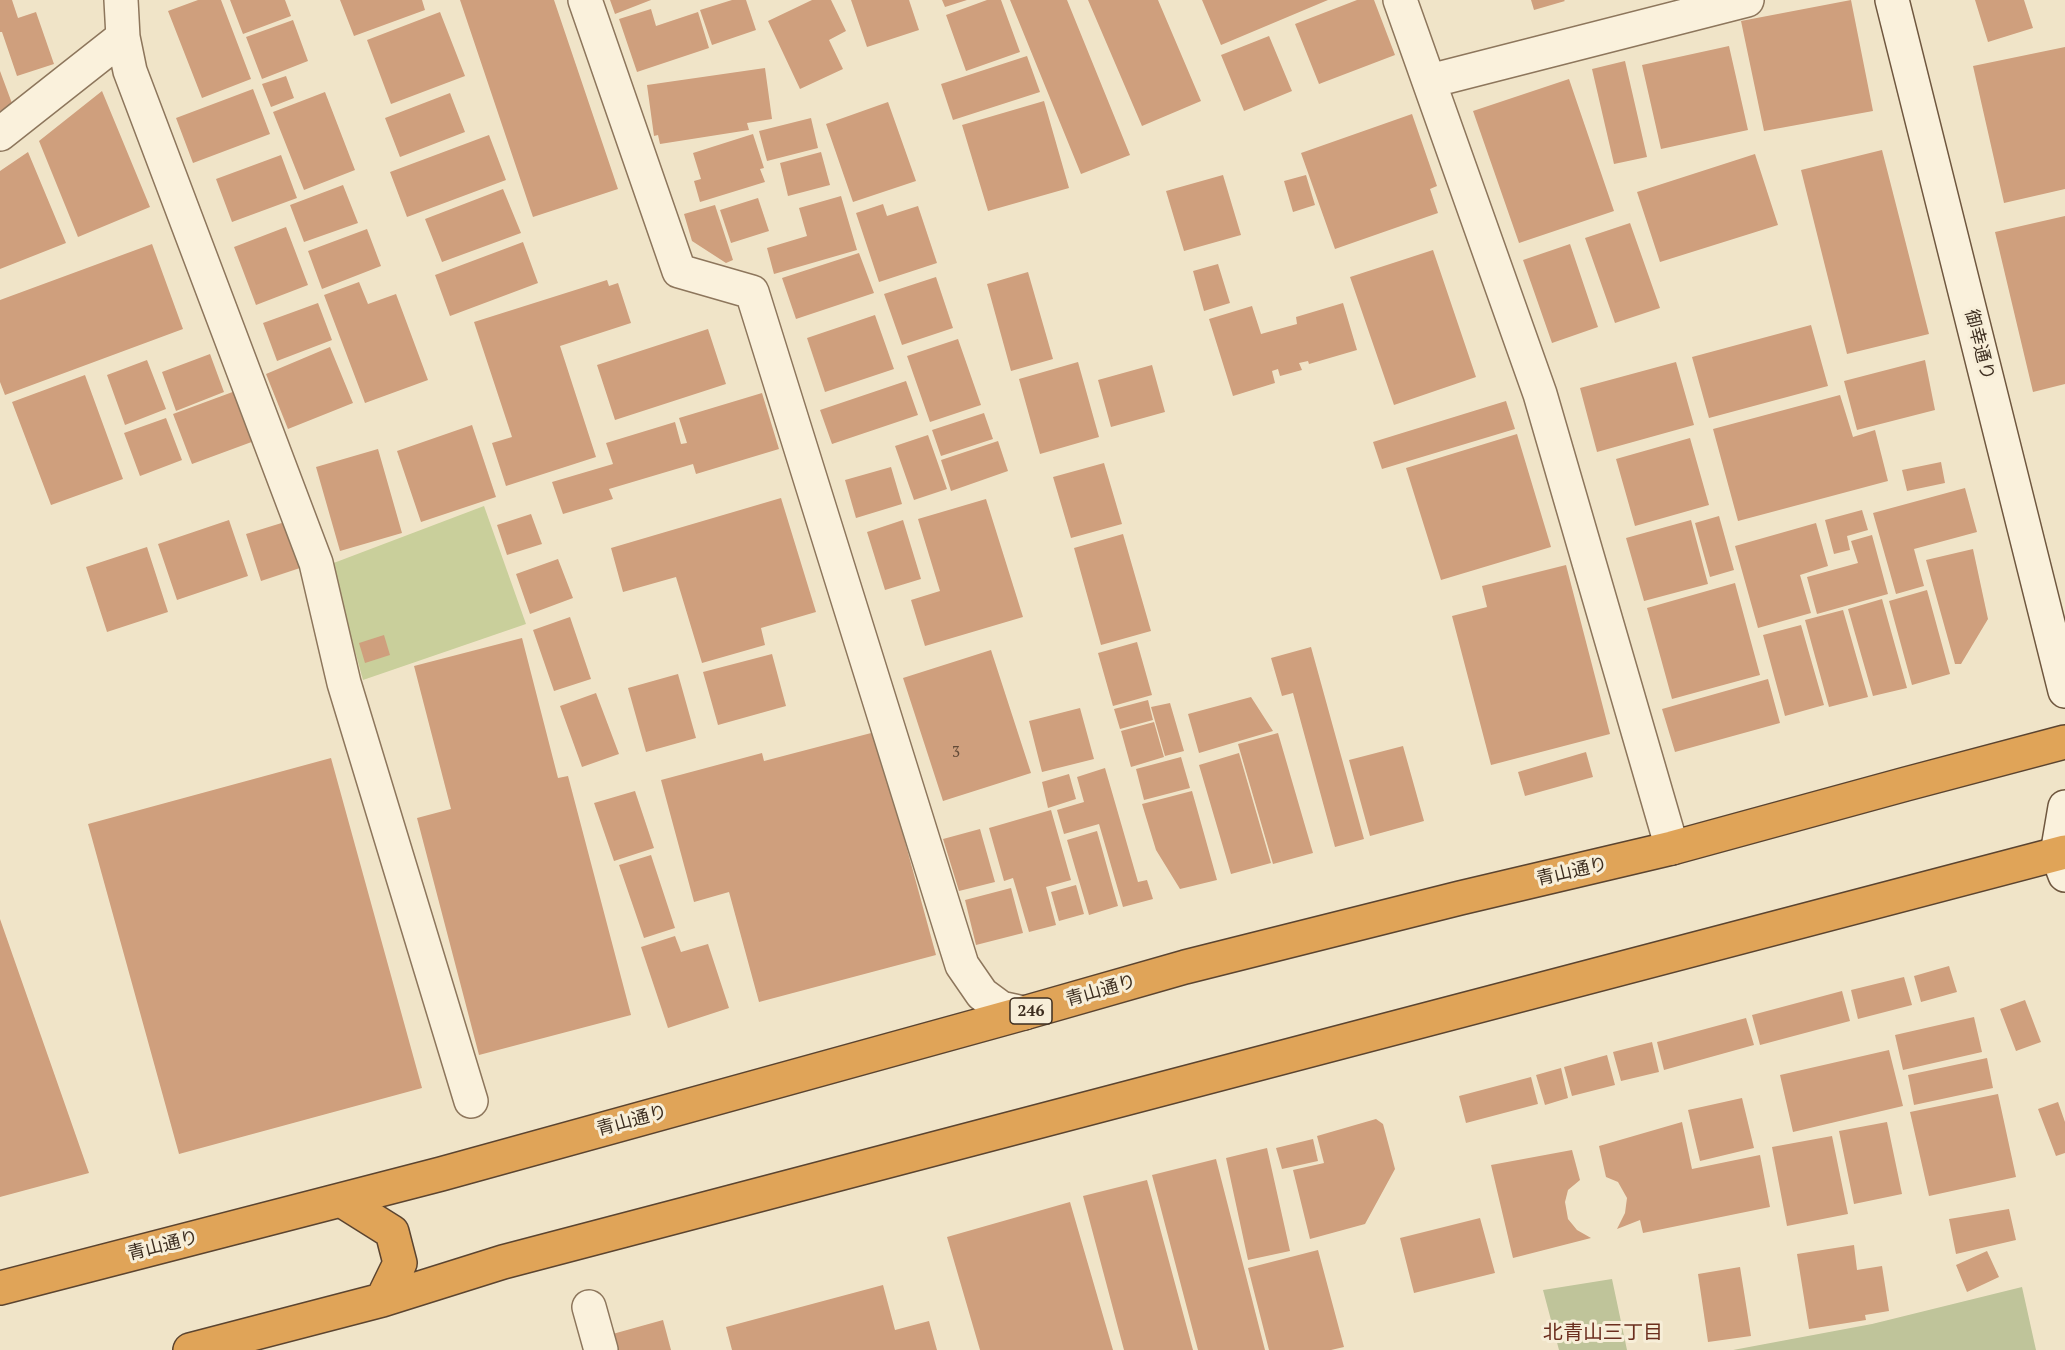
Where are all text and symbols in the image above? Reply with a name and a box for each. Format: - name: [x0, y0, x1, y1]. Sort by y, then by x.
- street label: 御幸通り: [1960, 307, 1998, 383]
- house number: 3: [952, 744, 960, 762]
- street label: 青山通り: [1534, 853, 1610, 891]
- street label: 青山通り: [1063, 971, 1139, 1011]
- road number: 246: [1010, 998, 1052, 1024]
- street label: 青山通り: [594, 1101, 670, 1141]
- street label: 青山通り: [125, 1227, 201, 1265]
- district label: 北青山三丁目: [1543, 1321, 1663, 1345]

